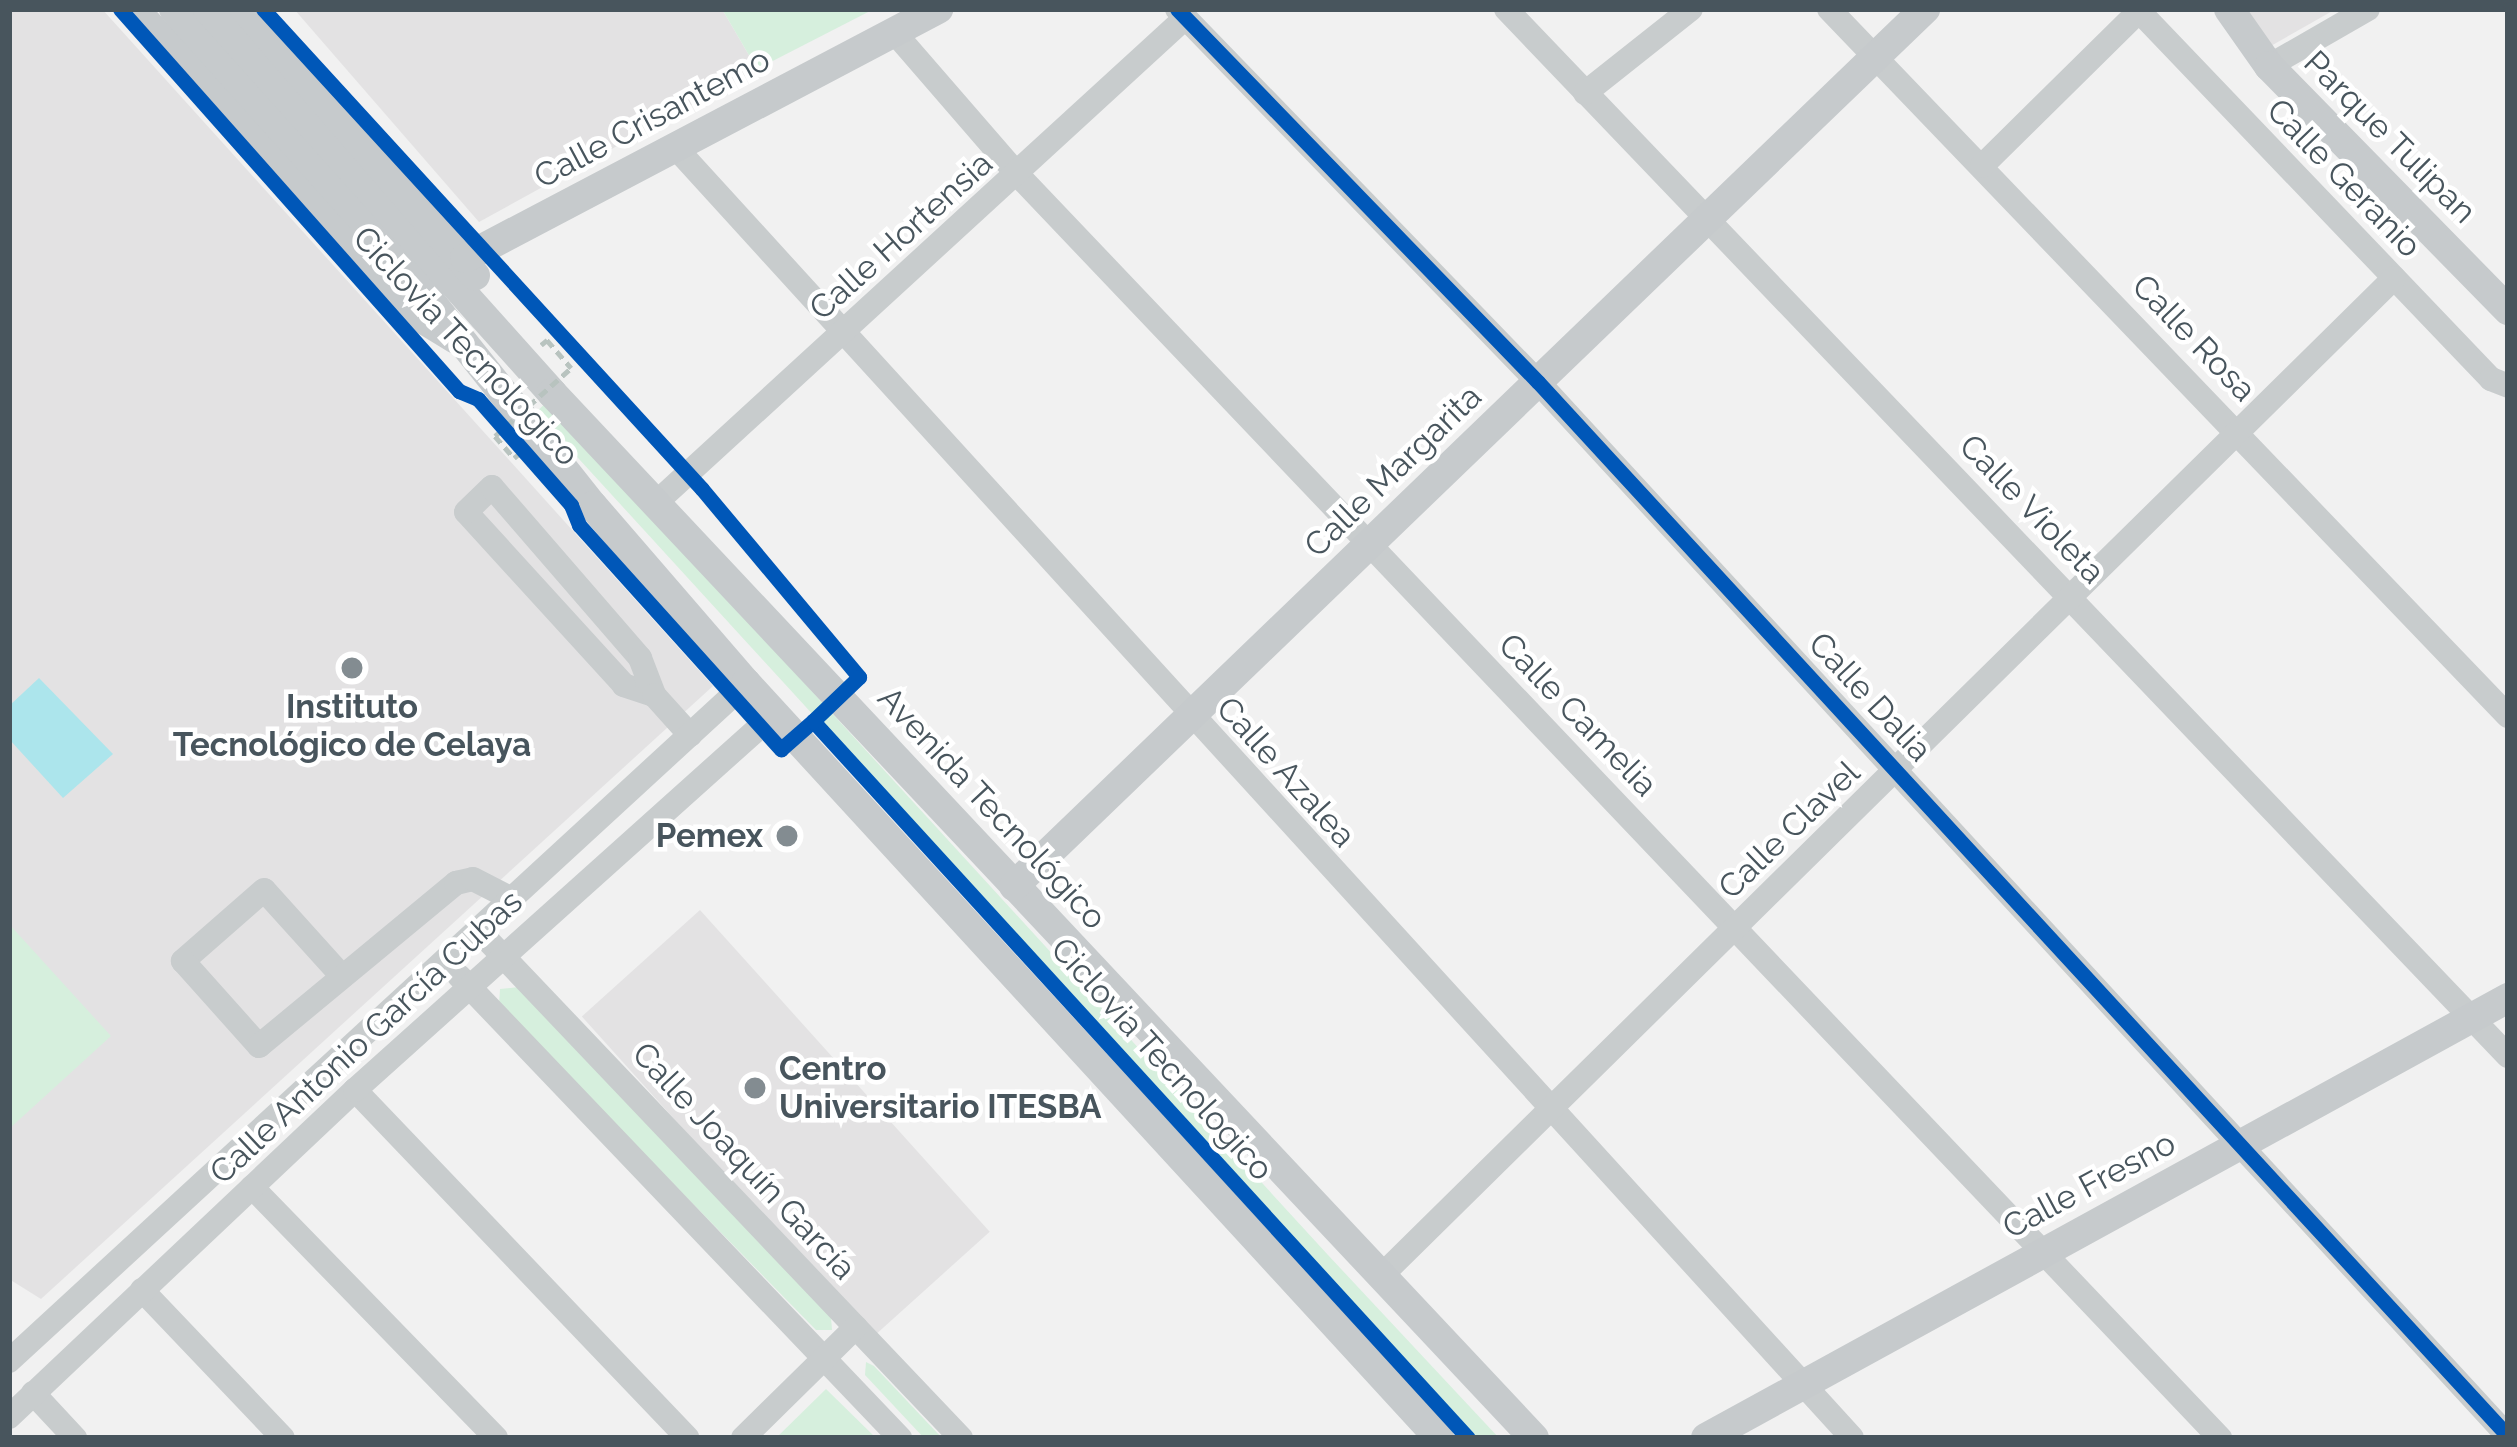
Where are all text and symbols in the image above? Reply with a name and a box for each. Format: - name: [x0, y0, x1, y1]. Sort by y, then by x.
- street label: Calle Crisantemo: [528, 39, 776, 197]
- street label: Parque Tulipan: [2295, 42, 2485, 232]
- street label: Calle Geranio: [2259, 91, 2429, 265]
- street label: Calle Hortensia: [801, 144, 1001, 328]
- street label: Ciclovia Tecnologico: [345, 218, 587, 474]
- street label: Calle Rosa: [2124, 266, 2264, 410]
- street label: Calle Margarita: [1296, 377, 1490, 565]
- street label: Calle Violeta: [1951, 426, 2113, 592]
- street label: Calle Dalia: [1800, 624, 1940, 770]
- street label: Calle Camelia: [1491, 625, 1665, 805]
- marker: Instituto Tecnológico de Celaya: [339, 655, 365, 681]
- street label: Avenida Tecnológico: [869, 678, 1115, 938]
- place label: Instituto Tecnológico de Celaya: [173, 687, 531, 765]
- street label: Calle Azalea: [1208, 688, 1364, 856]
- street label: Calle Clavel: [1710, 753, 1868, 907]
- place label: Pemex: [656, 816, 763, 856]
- marker: Pemex: [774, 823, 800, 849]
- street label: Calle Antonio García Cubas: [201, 882, 531, 1192]
- street label: Ciclovia Tecnologico: [1042, 929, 1282, 1189]
- street label: Calle Joaquín García: [624, 1034, 864, 1288]
- place label: Centro Universitario ITESBA: [779, 1049, 1101, 1127]
- marker: Centro Universitario ITESBA: [742, 1075, 768, 1101]
- street label: Calle Fresno: [1996, 1123, 2182, 1247]

